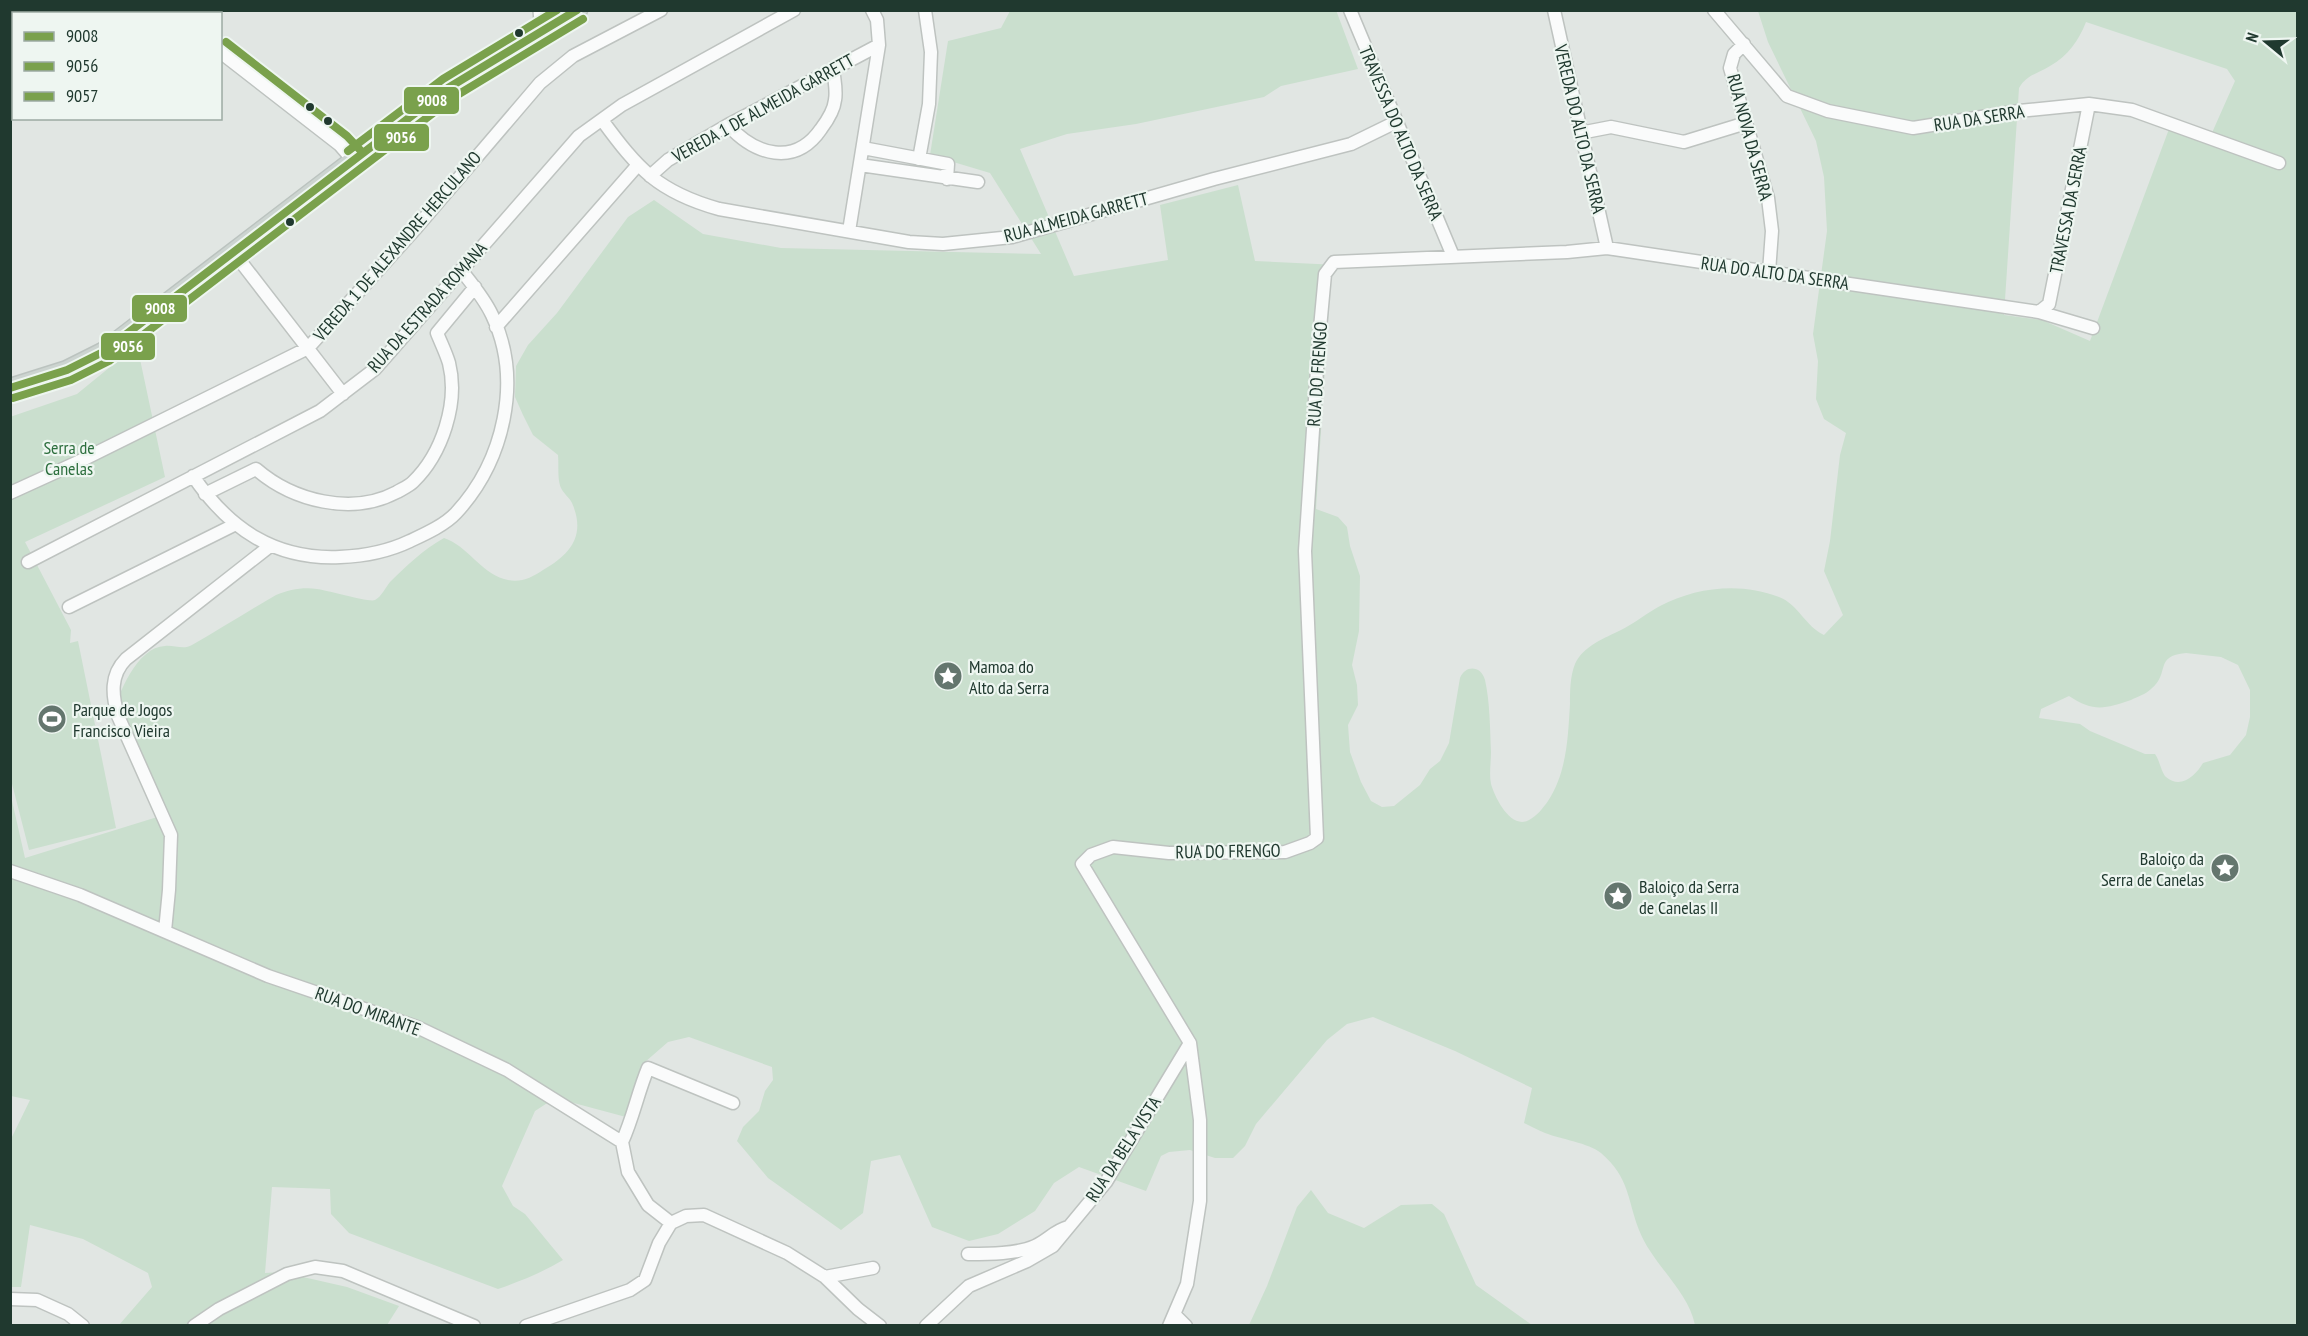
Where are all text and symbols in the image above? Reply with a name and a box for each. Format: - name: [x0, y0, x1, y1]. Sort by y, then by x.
- legend: [12, 12, 222, 120]
- north arrow: [2236, 12, 2296, 72]
- text: 9008: [66, 24, 98, 47]
- unlabelled marker: [513, 27, 525, 39]
- text: N: [2241, 30, 2263, 44]
- street label: VEREDA DO ALTO DA SERRA: [1549, 41, 1611, 216]
- street label: TRAVESSA DO ALTO DA SERRA: [1354, 43, 1448, 224]
- street label: VEREDA 1 DE ALMEIDA GARRETT: [667, 48, 858, 168]
- text: 9056: [66, 54, 98, 77]
- street label: RUA NOVA DA SERRA: [1722, 71, 1778, 203]
- text: 9057: [66, 84, 98, 107]
- line badge: 9008: [403, 86, 460, 115]
- text: 9008: [417, 90, 447, 110]
- street label: RUA DA SERRA: [1932, 99, 2026, 137]
- unlabelled marker: [304, 101, 316, 113]
- unlabelled marker: [322, 115, 334, 127]
- line badge: 9056: [373, 123, 430, 152]
- text: 9056: [386, 127, 417, 147]
- street label: TRAVESSA DA SERRA: [2044, 144, 2092, 275]
- street label: VEREDA 1 DE ALEXANDRE HERCULANO: [307, 146, 486, 347]
- street label: RUA ALMEIDA GARRETT: [1001, 187, 1151, 247]
- unlabelled marker: [284, 216, 296, 228]
- street label: RUA DA ESTRADA ROMANA: [362, 237, 492, 377]
- street label: RUA DO ALTO DA SERRA: [1699, 251, 1851, 295]
- line badge: 9008: [131, 294, 188, 323]
- text: 9008: [145, 298, 175, 318]
- street label: RUA DO FRENGO: [1302, 321, 1332, 427]
- line badge: 9056: [100, 332, 156, 361]
- text: 9056: [113, 336, 144, 356]
- park label: Serra de Canelas: [43, 436, 95, 480]
- place label: Mamoa do Alto da Serra: [969, 655, 1049, 699]
- place icon: Mamoa do Alto da Serra: [932, 660, 964, 692]
- place label: Parque de Jogos Francisco Vieira: [73, 698, 172, 742]
- sports icon: Parque de Jogos Francisco Vieira: [36, 703, 68, 735]
- street label: RUA DO FRENGO: [1175, 839, 1281, 863]
- place label: Baloiço da Serra de Canelas: [2101, 847, 2204, 891]
- place icon: Baloiço da Serra de Canelas: [2209, 852, 2241, 884]
- place label: Baloiço da Serra de Canelas II: [1639, 875, 1739, 919]
- place icon: Baloiço da Serra de Canelas II: [1602, 880, 1634, 912]
- street label: RUA DO MIRANTE: [312, 981, 424, 1041]
- street label: RUA DA BELA VISTA: [1080, 1091, 1166, 1206]

